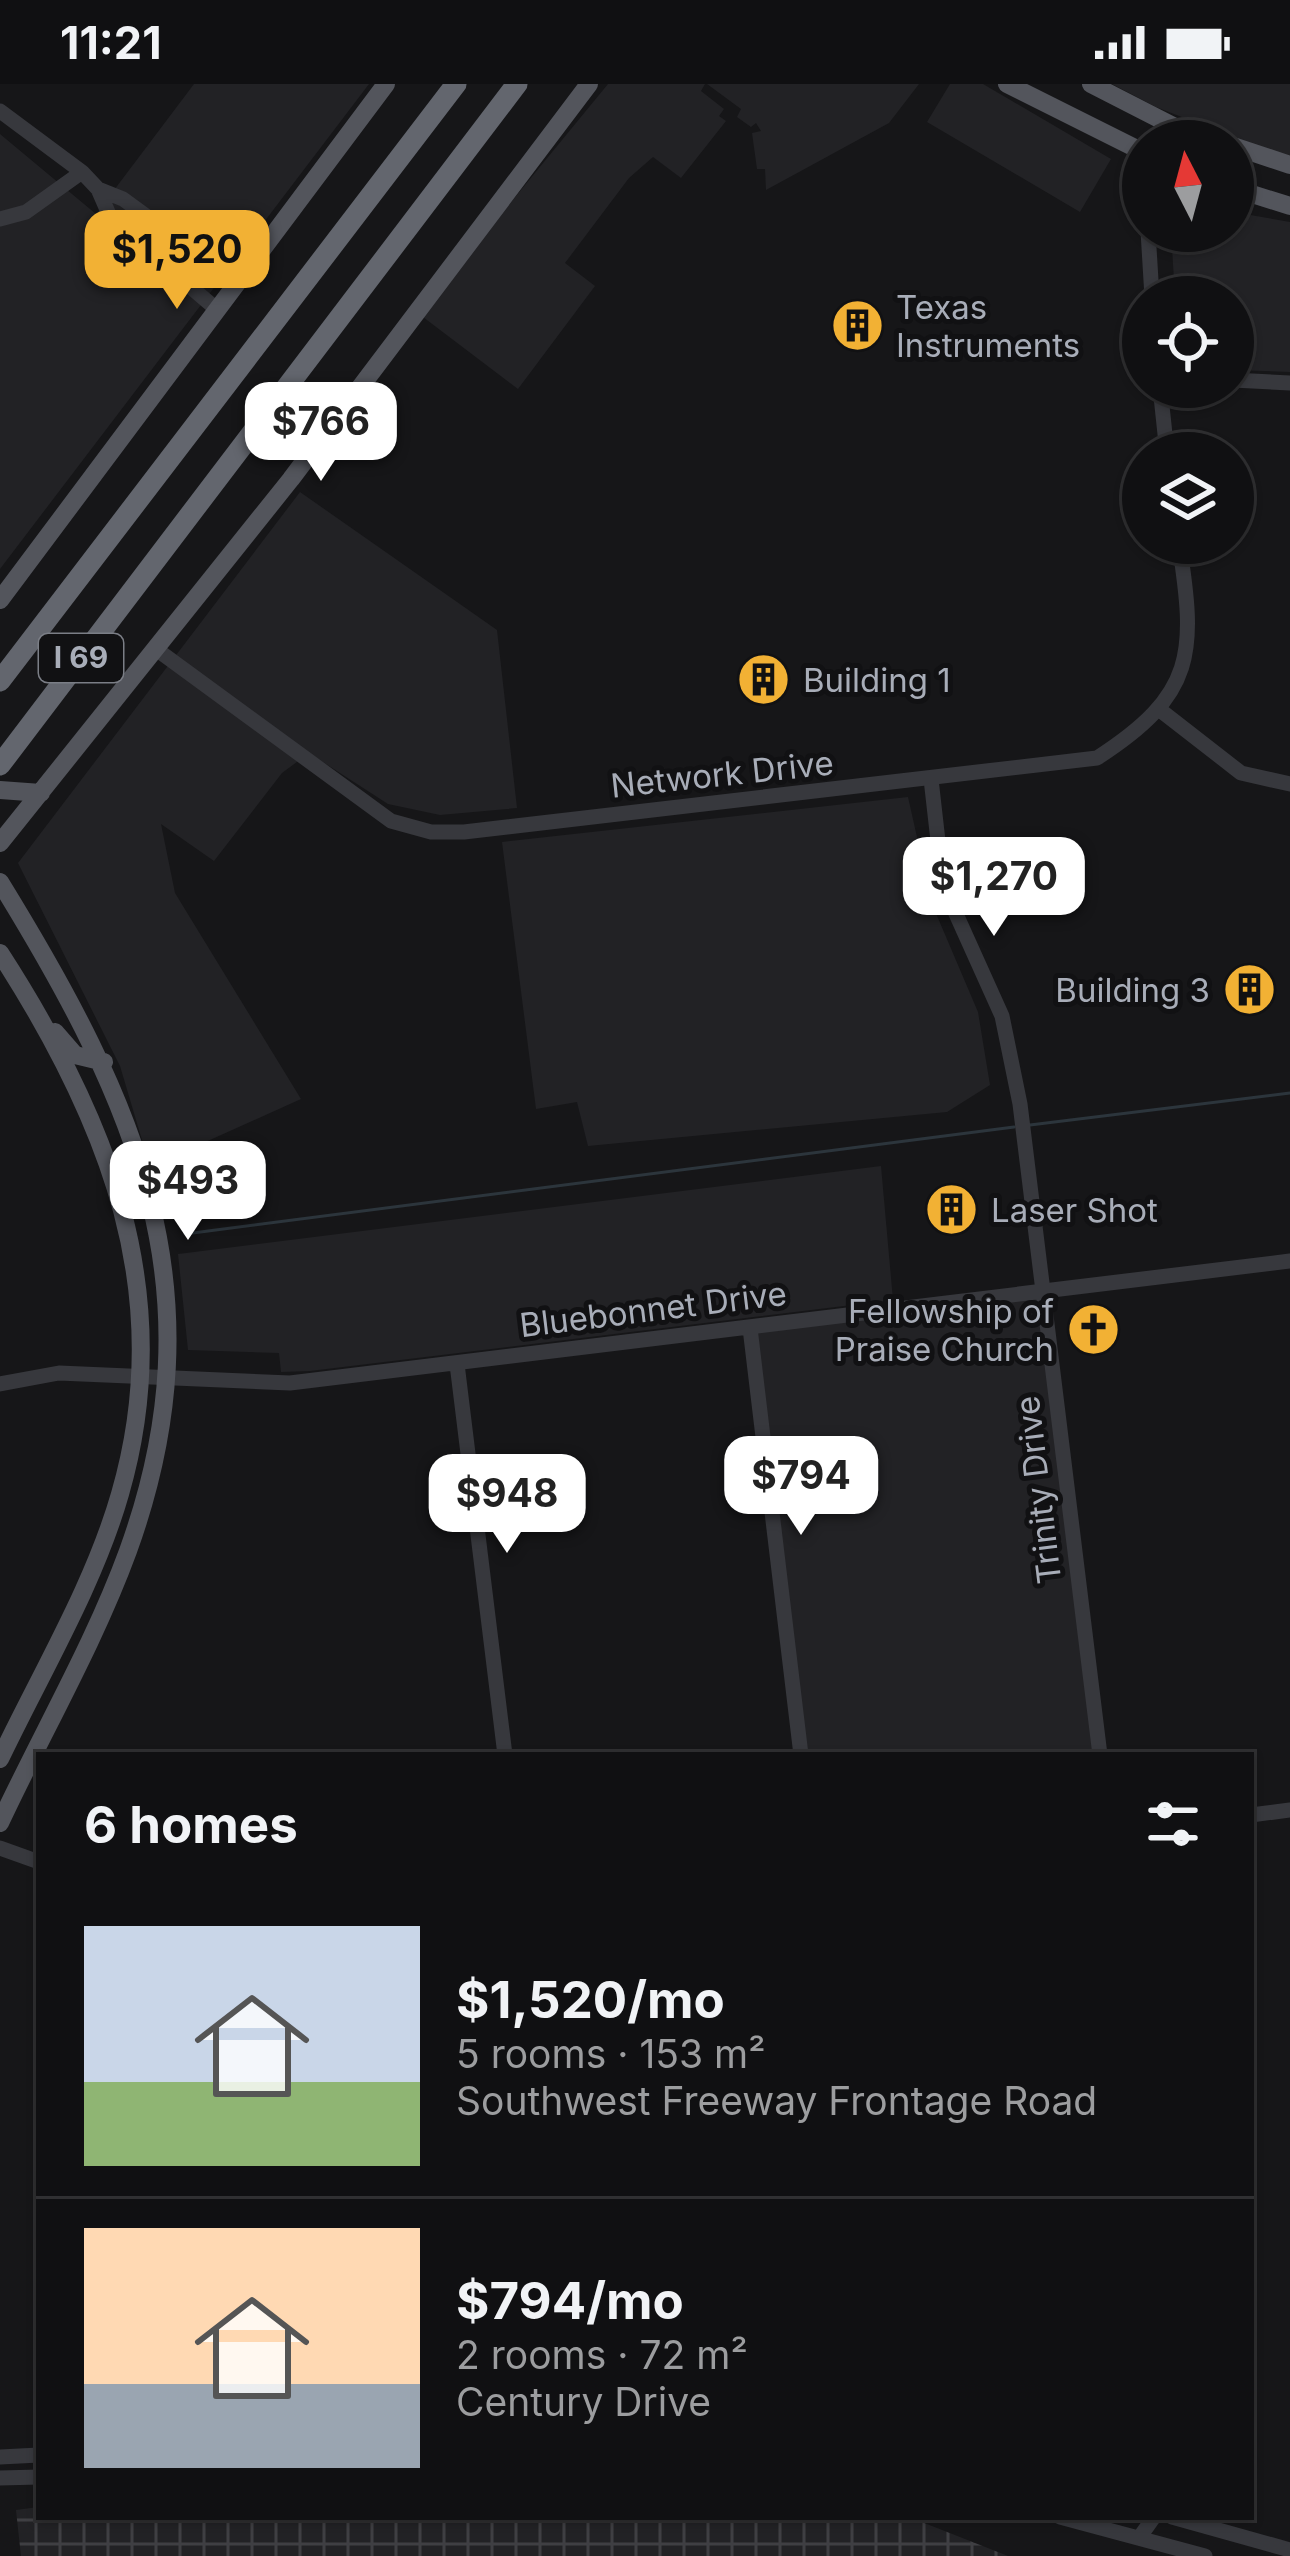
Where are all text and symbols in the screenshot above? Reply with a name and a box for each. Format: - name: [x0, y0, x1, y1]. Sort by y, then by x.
- text: 11:21: [60, 15, 162, 70]
- north arrow: [1122, 120, 1254, 252]
- map controls: [1122, 120, 1254, 564]
- pin: $1,520: [79, 210, 275, 312]
- text: $1,520: [112, 225, 242, 272]
- button: locate: [1122, 276, 1254, 408]
- place label: Texas Instruments: [896, 287, 1080, 365]
- building icon: Texas Instruments: [829, 298, 885, 354]
- pin: $766: [250, 382, 392, 484]
- text: $766: [272, 397, 370, 444]
- button: layers: [1122, 432, 1254, 564]
- road number: I 69: [39, 634, 123, 682]
- building icon: Building 1: [736, 652, 792, 708]
- place label: Building 1: [803, 660, 951, 700]
- street label: Network Drive: [609, 742, 835, 806]
- pin: $1,270: [896, 837, 1092, 939]
- text: $1,270: [930, 852, 1058, 899]
- building icon: Building 3: [1221, 962, 1277, 1018]
- place label: Building 3: [1055, 970, 1210, 1010]
- pin: $493: [117, 1141, 259, 1243]
- text: $493: [137, 1156, 239, 1203]
- building icon: Laser Shot: [924, 1182, 980, 1238]
- place label: Laser Shot: [991, 1190, 1158, 1230]
- street label: Bluebonnet Drive: [517, 1273, 789, 1345]
- place label: Fellowship of Praise Church: [835, 1291, 1054, 1369]
- church icon: Fellowship of Praise Church: [1065, 1302, 1121, 1358]
- street label: Trinity Drive: [1007, 1394, 1069, 1586]
- pin: $794: [730, 1436, 872, 1538]
- text: $794: [751, 1451, 851, 1498]
- pin: $948: [436, 1454, 578, 1556]
- text: $948: [456, 1469, 558, 1516]
- icon: filters: [1140, 1791, 1206, 1857]
- text: 6 homes: [84, 1794, 298, 1855]
- text: $1,520/mo: [456, 1969, 725, 2030]
- icon: home: [180, 1974, 324, 2118]
- text: 5 rooms · 153 m²: [456, 2030, 765, 2077]
- text: Southwest Freeway Frontage Road: [456, 2077, 1097, 2124]
- text: $794/mo: [456, 2270, 684, 2331]
- icon: home: [180, 2276, 324, 2420]
- text: 2 rooms · 72 m²: [456, 2331, 748, 2378]
- text: Century Drive: [456, 2378, 711, 2425]

